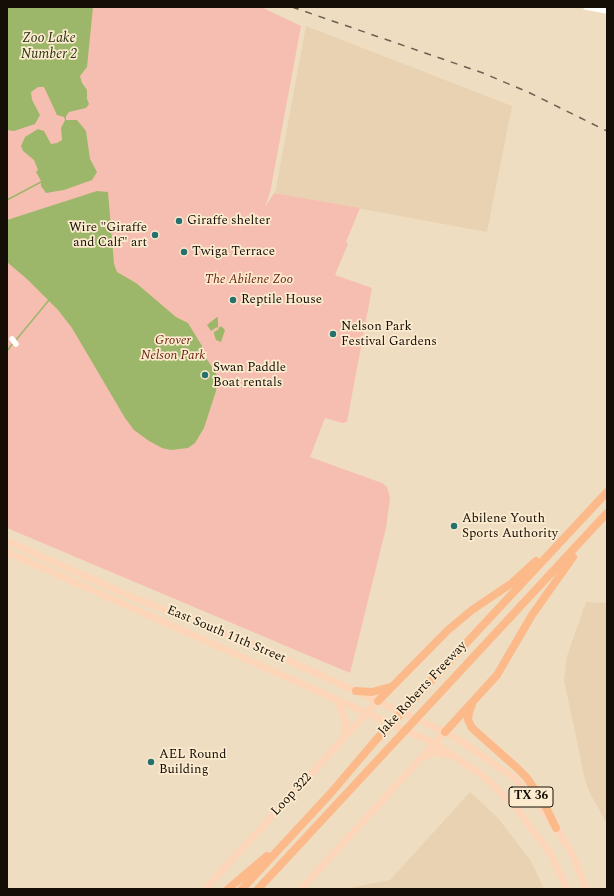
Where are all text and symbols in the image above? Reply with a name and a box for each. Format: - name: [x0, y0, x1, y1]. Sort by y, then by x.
- water label: Zoo Lake Number 2: [21, 31, 77, 64]
- place label: Giraffe shelter: [187, 213, 270, 229]
- marker: Giraffe shelter: [174, 216, 184, 226]
- place label: Wire "Giraffe and Calf" art: [69, 220, 147, 251]
- marker: Wire "Giraffe and Calf" art: [150, 230, 160, 240]
- place label: Twiga Terrace: [192, 244, 275, 260]
- marker: Twiga Terrace: [179, 247, 189, 257]
- park label: The Abilene Zoo: [205, 272, 293, 288]
- place label: Reptile House: [241, 292, 322, 308]
- marker: Reptile House: [228, 295, 238, 305]
- place label: Nelson Park Festival Gardens: [341, 319, 437, 350]
- marker: Nelson Park Festival Gardens: [328, 329, 338, 339]
- park label: Grover Nelson Park: [141, 333, 205, 364]
- place label: Swan Paddle Boat rentals: [213, 360, 286, 391]
- marker: Swan Paddle Boat rentals: [200, 370, 210, 380]
- place label: Abilene Youth Sports Authority: [462, 511, 558, 542]
- marker: Abilene Youth Sports Authority: [449, 521, 459, 531]
- street label: East South 11th Street: [164, 603, 288, 667]
- street label: Jake Roberts Freeway: [375, 639, 471, 739]
- place label: AEL Round Building: [159, 747, 226, 778]
- marker: AEL Round Building: [146, 757, 156, 767]
- street label: Loop 322: [268, 771, 316, 819]
- road number: TX 36: [509, 787, 553, 807]

